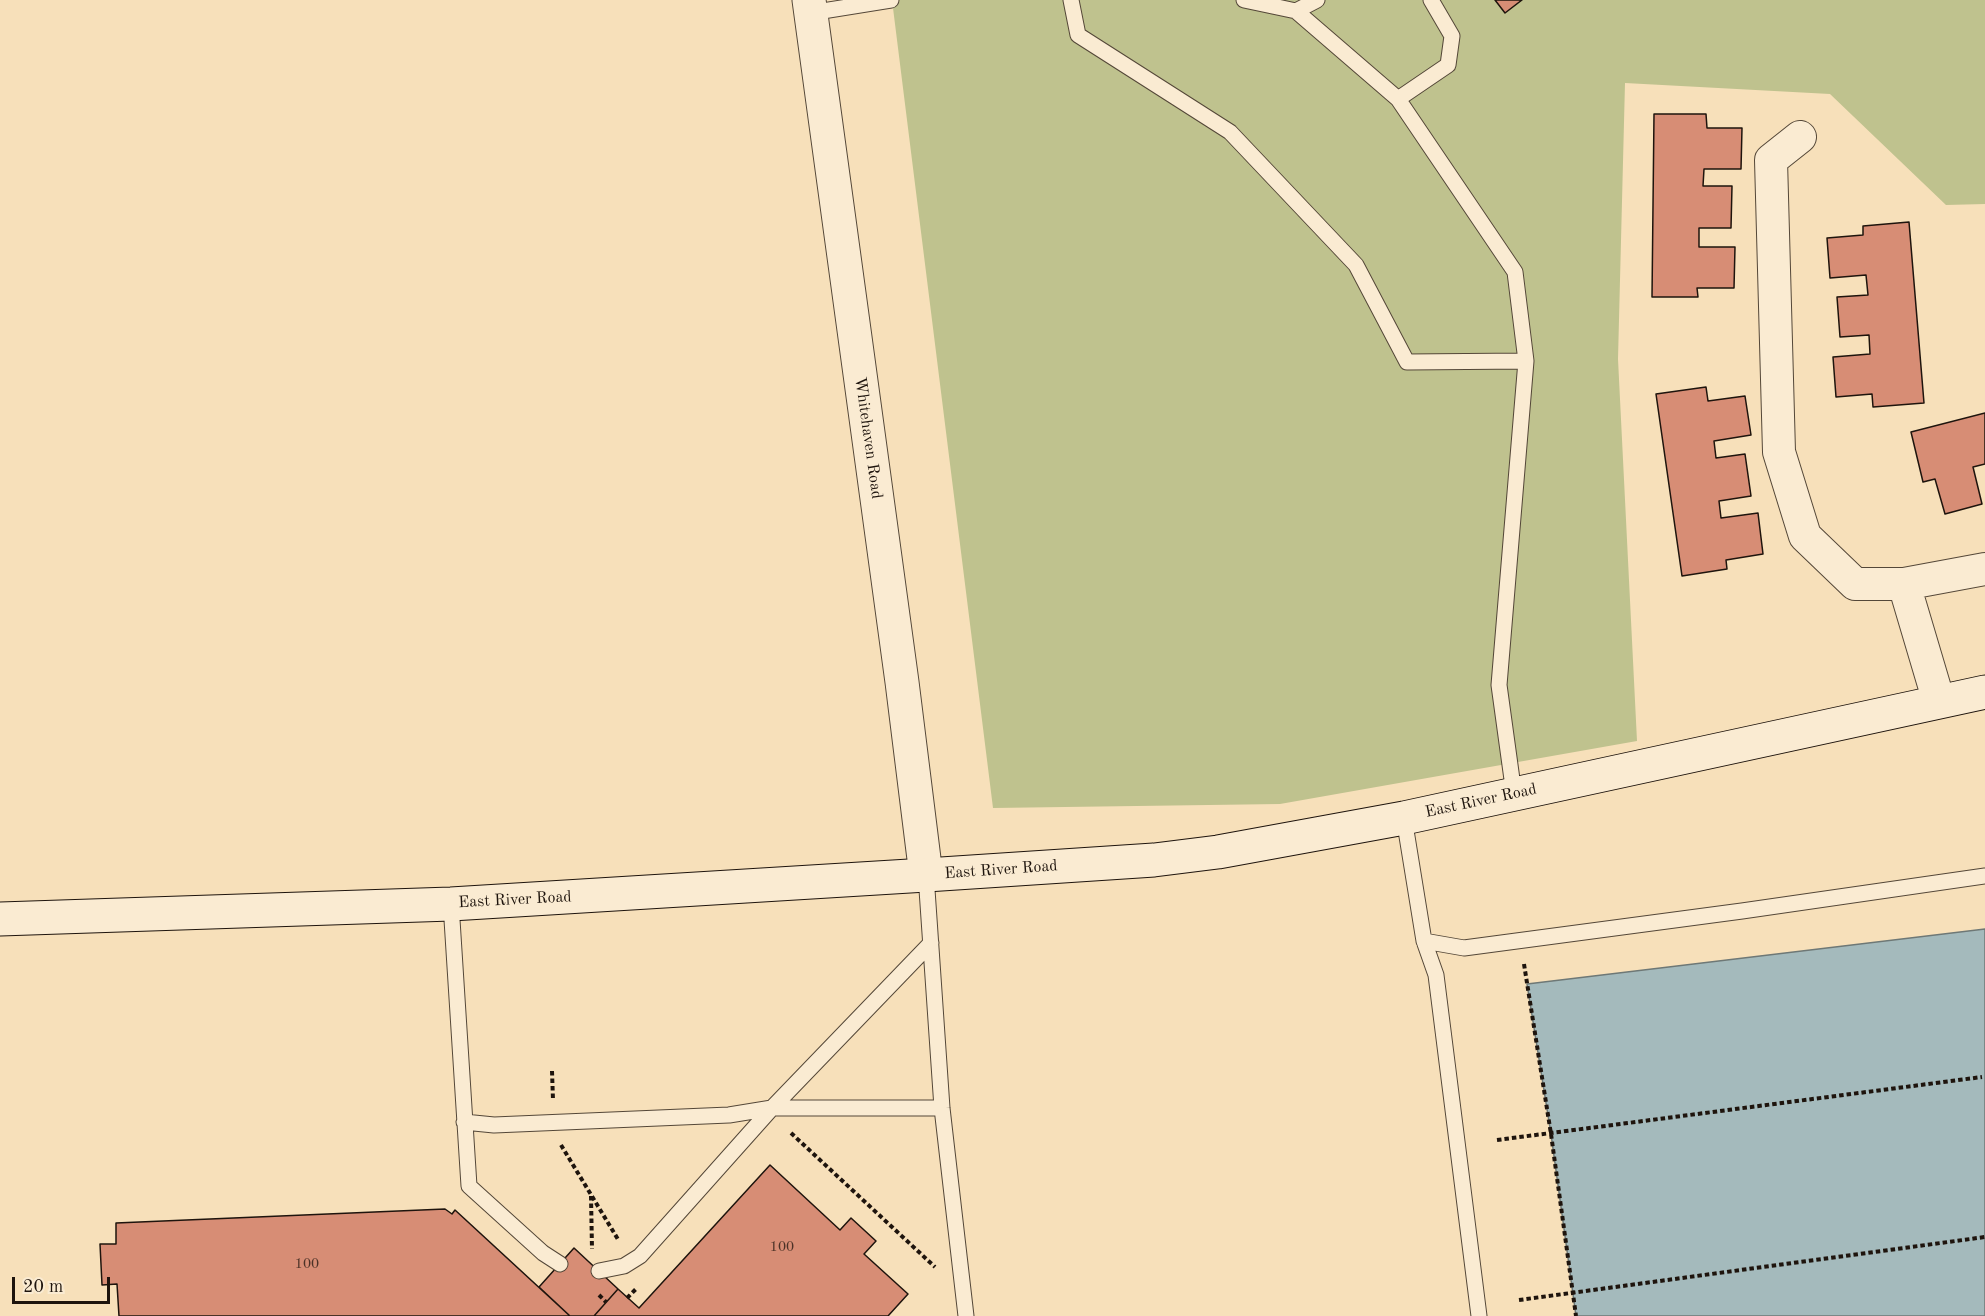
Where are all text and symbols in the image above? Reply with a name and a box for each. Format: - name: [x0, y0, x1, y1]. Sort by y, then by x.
- street label: Whitehaven Road: [850, 376, 886, 500]
- street label: East River Road: [1423, 780, 1539, 822]
- street label: East River Road: [944, 856, 1058, 884]
- street label: East River Road: [458, 887, 572, 913]
- house number: 100: [770, 1239, 794, 1255]
- house number: 100: [295, 1256, 319, 1272]
- scale bar: [15, 1265, 112, 1303]
- text: 20 m: [23, 1278, 63, 1296]

